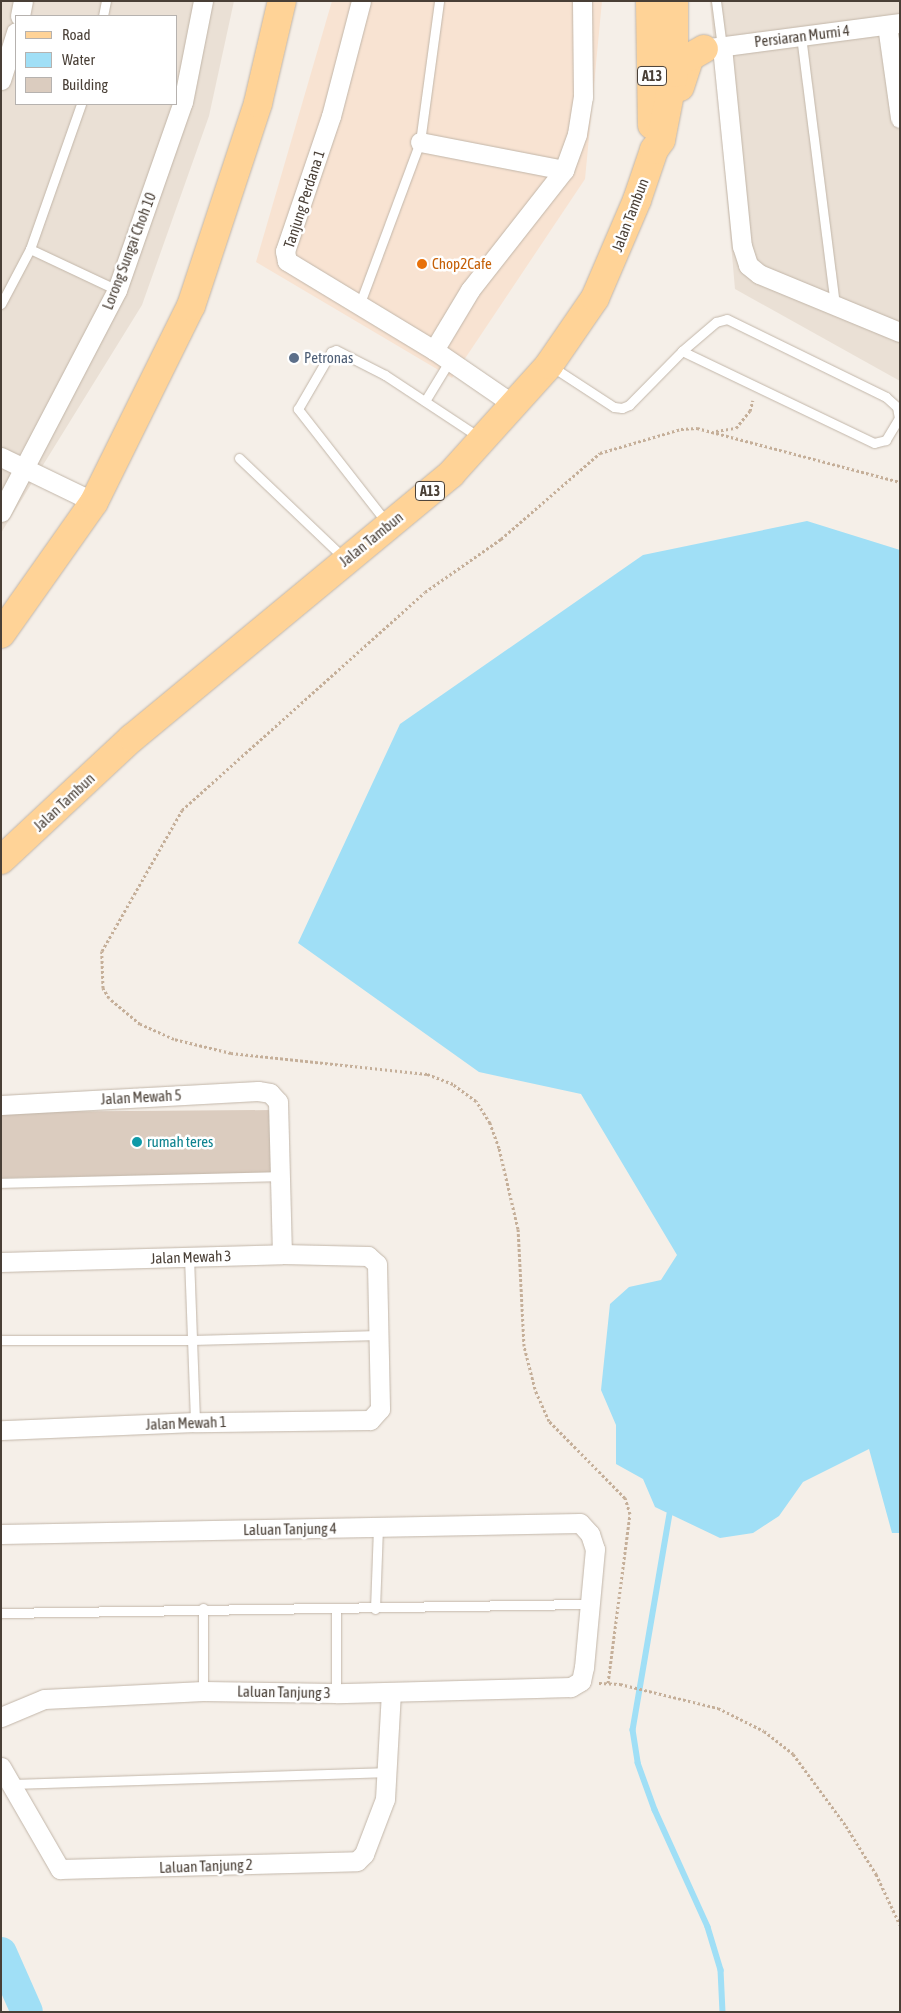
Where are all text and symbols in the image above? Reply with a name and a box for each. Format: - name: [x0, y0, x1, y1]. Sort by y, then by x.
- legend: [15, 15, 178, 105]
- street label: Persiaran Murni 4: [753, 21, 851, 51]
- text: Road: [62, 26, 91, 43]
- text: Water: [62, 51, 95, 68]
- road number: A13: [636, 64, 668, 88]
- text: Building: [62, 76, 108, 93]
- street label: Tanjung Perdana 1: [280, 148, 328, 250]
- street label: Jalan Tambun: [608, 176, 652, 254]
- street label: Lorong Sungai Choh 10: [98, 190, 160, 312]
- place label: Chop2Cafe: [432, 255, 492, 273]
- marker: Chop2Cafe: [416, 258, 428, 270]
- place label: Petronas: [304, 349, 353, 367]
- marker: Petronas: [288, 352, 300, 364]
- road number: A13: [414, 480, 446, 502]
- street label: Jalan Tambun: [335, 508, 407, 570]
- street label: Jalan Tambun: [30, 769, 98, 835]
- street label: Jalan Mewah 5: [100, 1086, 182, 1108]
- place label: rumah teres: [147, 1133, 213, 1151]
- marker: rumah teres: [131, 1136, 143, 1148]
- street label: Jalan Mewah 3: [150, 1247, 232, 1267]
- street label: Jalan Mewah 1: [145, 1413, 227, 1433]
- street label: Laluan Tanjung 4: [243, 1519, 337, 1539]
- street label: Laluan Tanjung 3: [237, 1682, 331, 1702]
- street label: Laluan Tanjung 2: [159, 1855, 253, 1877]

